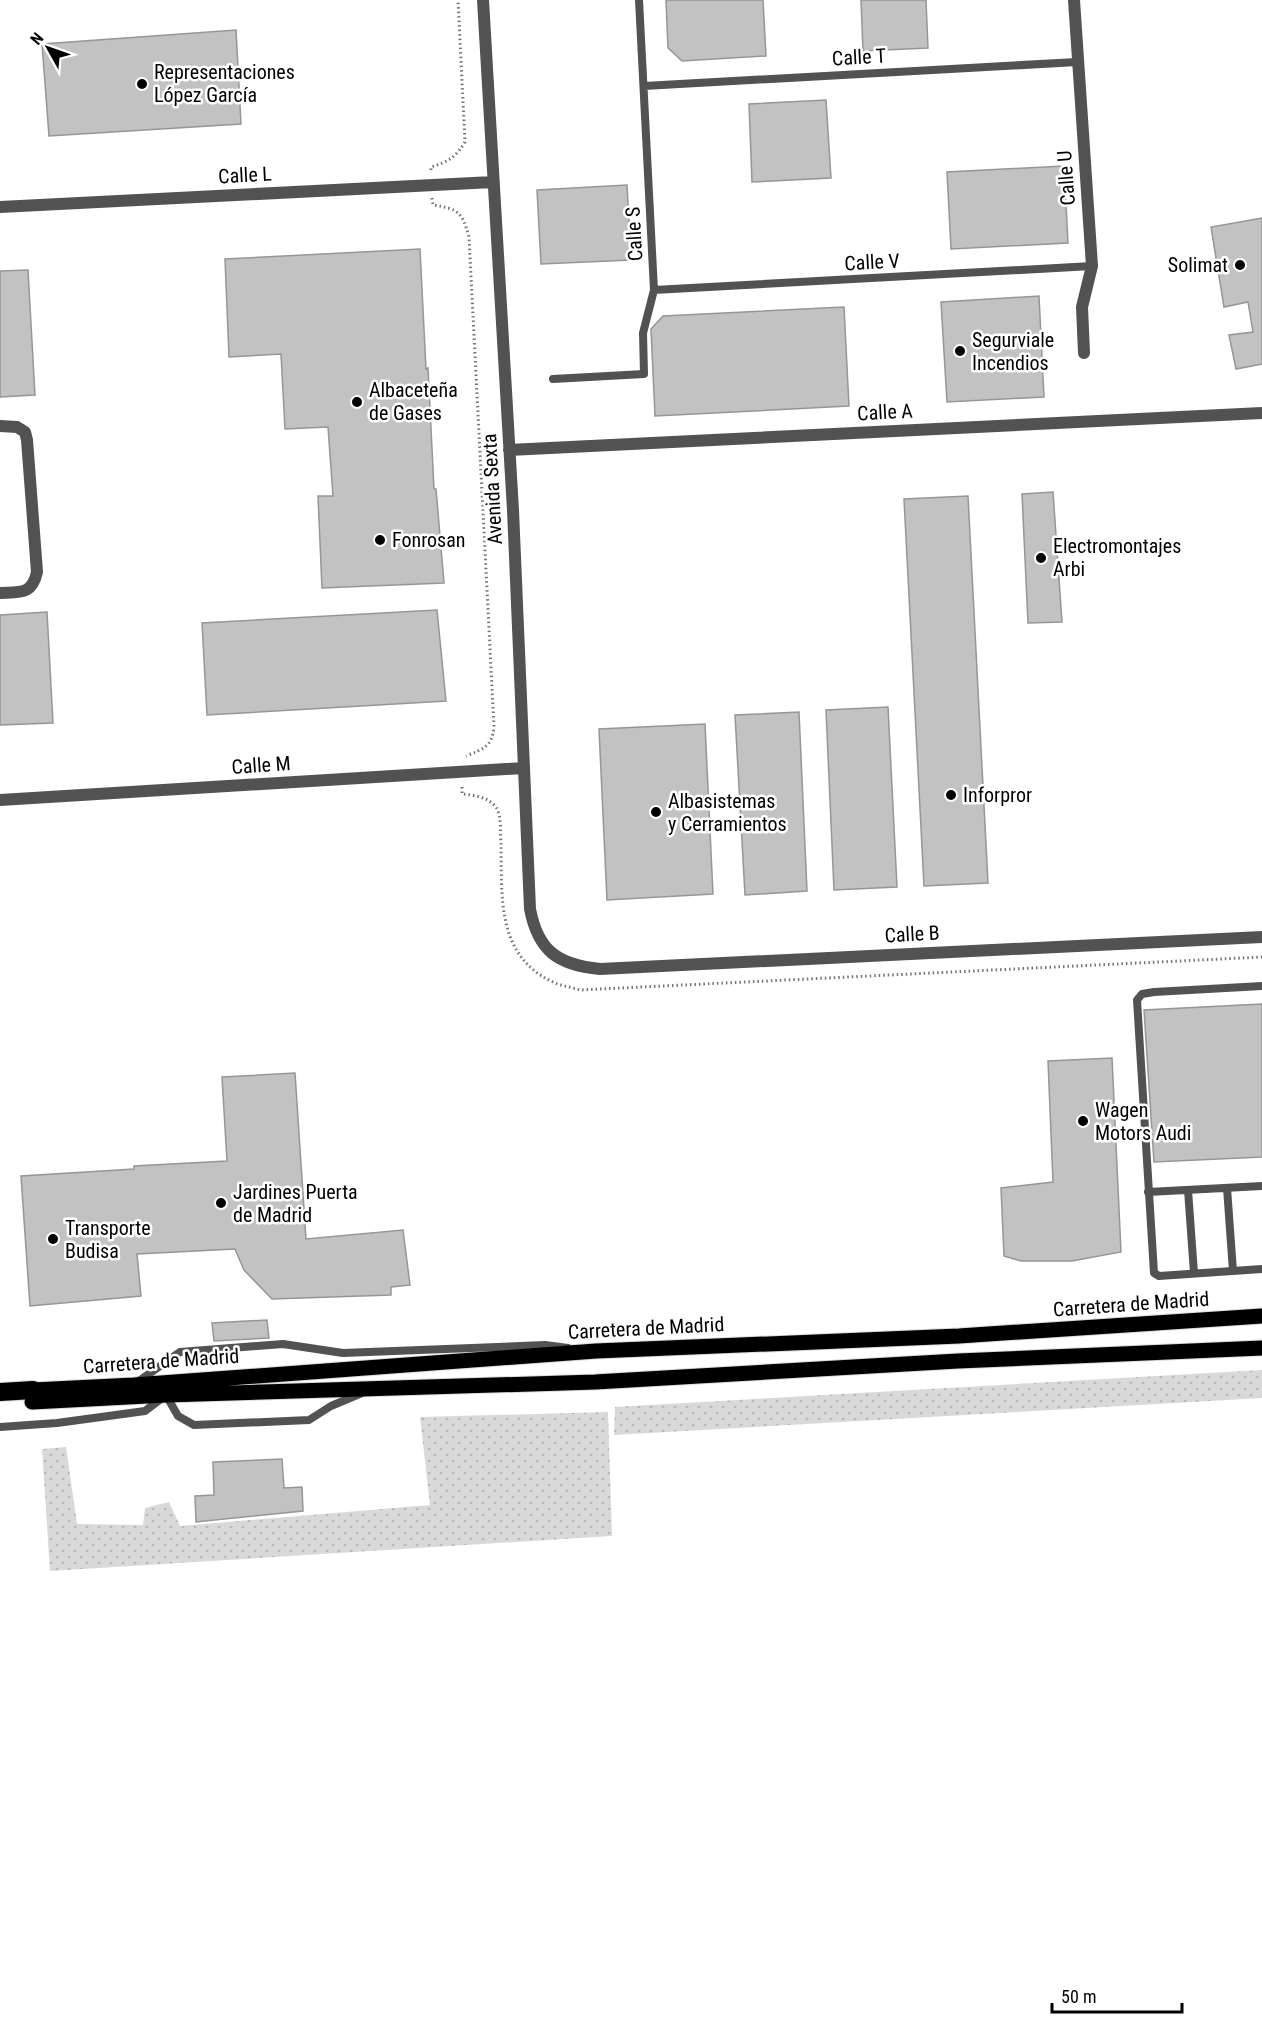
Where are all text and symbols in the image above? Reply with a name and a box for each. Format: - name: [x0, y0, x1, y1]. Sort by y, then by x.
- north arrow: [18, 18, 78, 78]
- text: N: [26, 29, 47, 49]
- street label: Calle T: [831, 44, 887, 70]
- place label: Representaciones López García: [154, 60, 295, 107]
- marker: Representaciones López García: [135, 77, 149, 91]
- street label: Calle U: [1052, 150, 1080, 206]
- street label: Calle L: [218, 162, 272, 188]
- street label: Calle S: [621, 206, 647, 262]
- street label: Calle V: [844, 249, 900, 275]
- place label: Solimat: [1168, 253, 1228, 277]
- marker: Solimat: [1233, 258, 1247, 272]
- place label: Segurviale Incendios: [972, 328, 1054, 375]
- marker: Segurviale Incendios: [953, 344, 967, 358]
- place label: Albaceteña de Gases: [369, 378, 458, 425]
- marker: Albaceteña de Gases: [350, 395, 364, 409]
- street label: Calle A: [857, 399, 914, 425]
- street label: Avenida Sexta: [477, 433, 507, 545]
- place label: Fonrosan: [392, 528, 465, 552]
- marker: Fonrosan: [373, 533, 387, 547]
- place label: Electromontajes Arbi: [1053, 534, 1181, 581]
- marker: Electromontajes Arbi: [1034, 551, 1048, 565]
- street label: Calle M: [231, 751, 291, 779]
- place label: Inforpror: [963, 783, 1032, 807]
- marker: Inforpror: [944, 788, 958, 802]
- place label: Albasistemas y Cerramientos: [668, 789, 787, 836]
- marker: Albasistemas y Cerramientos: [649, 805, 663, 819]
- street label: Calle B: [884, 921, 940, 947]
- place label: Wagen Motors Audi: [1095, 1098, 1191, 1145]
- marker: Wagen Motors Audi: [1076, 1114, 1090, 1128]
- place label: Jardines Puerta de Madrid: [233, 1180, 358, 1227]
- marker: Jardines Puerta de Madrid: [214, 1196, 228, 1210]
- place label: Transporte Budisa: [65, 1216, 151, 1263]
- marker: Transporte Budisa: [46, 1232, 60, 1246]
- street label: Carretera de Madrid: [1052, 1287, 1210, 1321]
- street label: Carretera de Madrid: [567, 1312, 725, 1344]
- street label: Carretera de Madrid: [82, 1344, 240, 1378]
- scale bar: [1052, 1976, 1182, 2014]
- text: 50 m: [1061, 1986, 1096, 2007]

